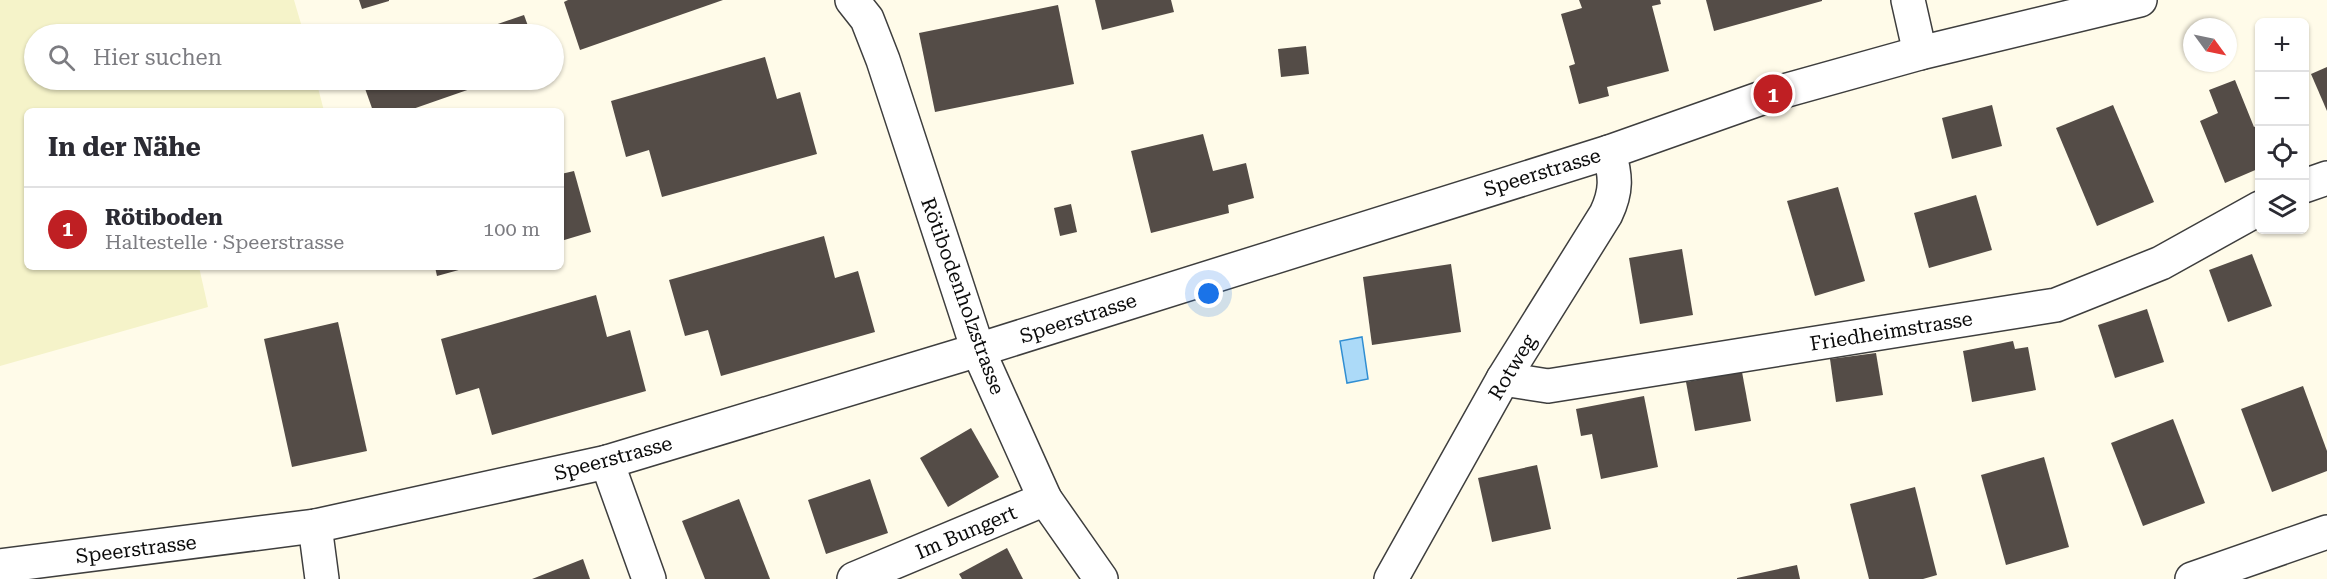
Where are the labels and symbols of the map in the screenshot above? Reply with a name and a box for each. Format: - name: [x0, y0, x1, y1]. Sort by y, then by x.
- north arrow: [2183, 18, 2237, 72]
- pin: 1: [1754, 72, 1792, 116]
- street label: Speerstrasse: [1480, 143, 1604, 201]
- street label: Rötibodenholzstrasse: [916, 194, 1010, 398]
- your location: [1194, 279, 1223, 308]
- street label: Speerstrasse: [1017, 288, 1139, 348]
- street label: Friedheimstrasse: [1808, 306, 1974, 356]
- street label: Rotweg: [1483, 329, 1541, 404]
- street label: Speerstrasse: [551, 431, 675, 485]
- street label: Im Bungert: [912, 500, 1021, 564]
- street label: Speerstrasse: [74, 530, 198, 568]

